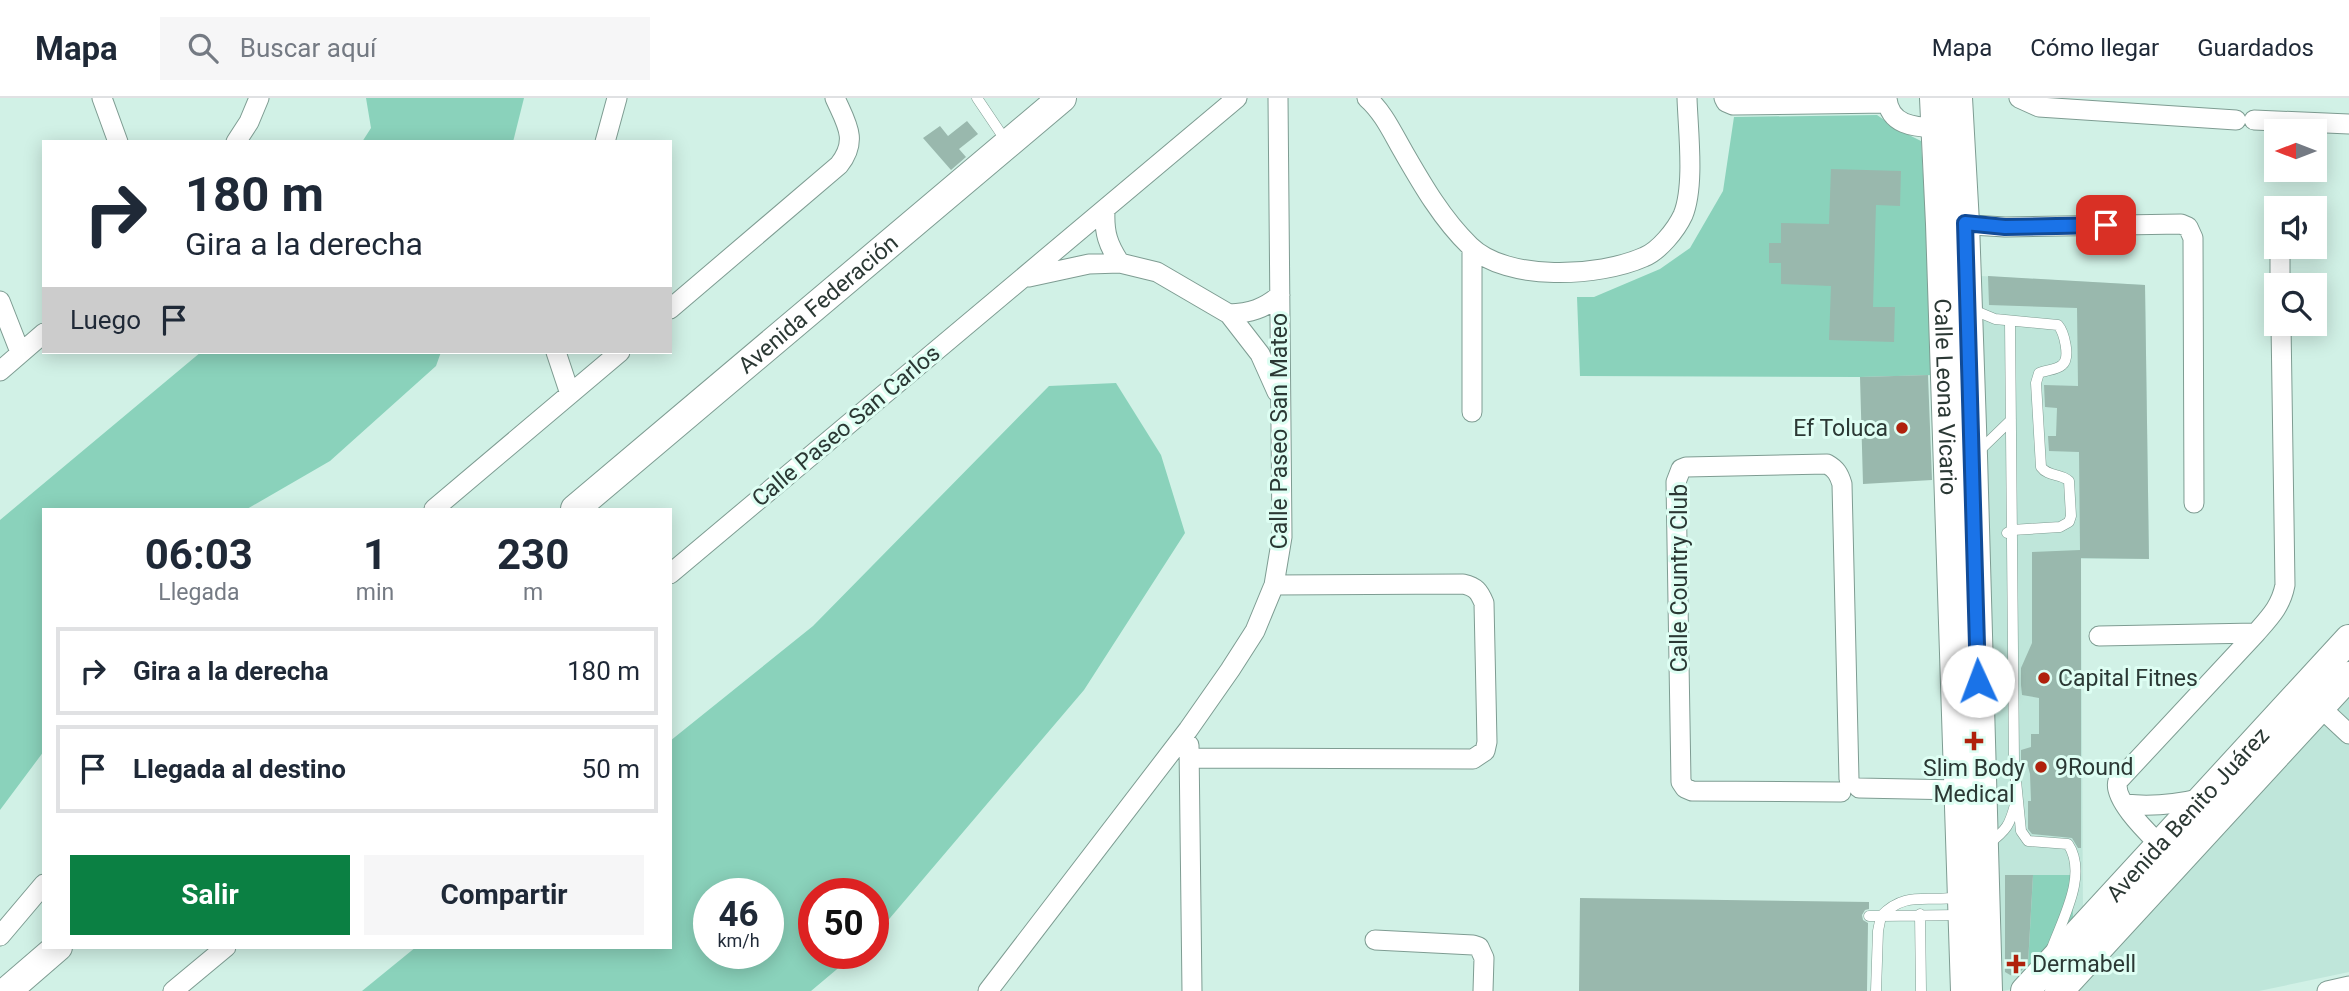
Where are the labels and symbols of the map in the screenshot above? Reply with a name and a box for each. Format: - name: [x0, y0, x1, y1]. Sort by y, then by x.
- north arrow: [2264, 119, 2328, 182]
- pin: [2076, 195, 2136, 255]
- street label: Avenida Federación: [733, 229, 903, 379]
- street label: Calle Leona Vicario: [1929, 298, 1962, 495]
- street label: Calle Paseo San Mateo: [1266, 313, 1293, 549]
- street label: Calle Paseo San Carlos: [747, 340, 945, 512]
- place label: Ef Toluca: [1793, 415, 1888, 442]
- marker: Ef Toluca: [1894, 420, 1910, 436]
- street label: Calle Country Club: [1666, 484, 1693, 672]
- position arrow: [1941, 644, 2015, 718]
- place label: Capital Fitnes: [2058, 665, 2198, 692]
- marker: Capital Fitnes: [2036, 670, 2052, 686]
- street label: Avenida Benito Juárez: [2101, 722, 2274, 907]
- marker: Slim Body Medical: [1964, 731, 1984, 751]
- place label: 9Round: [2055, 754, 2134, 781]
- place label: Slim Body Medical: [1923, 755, 2025, 808]
- marker: 9Round: [2033, 759, 2049, 775]
- speed limit sign: 50: [798, 878, 889, 969]
- place label: Dermabell: [2032, 951, 2136, 978]
- marker: Dermabell: [2006, 954, 2026, 974]

